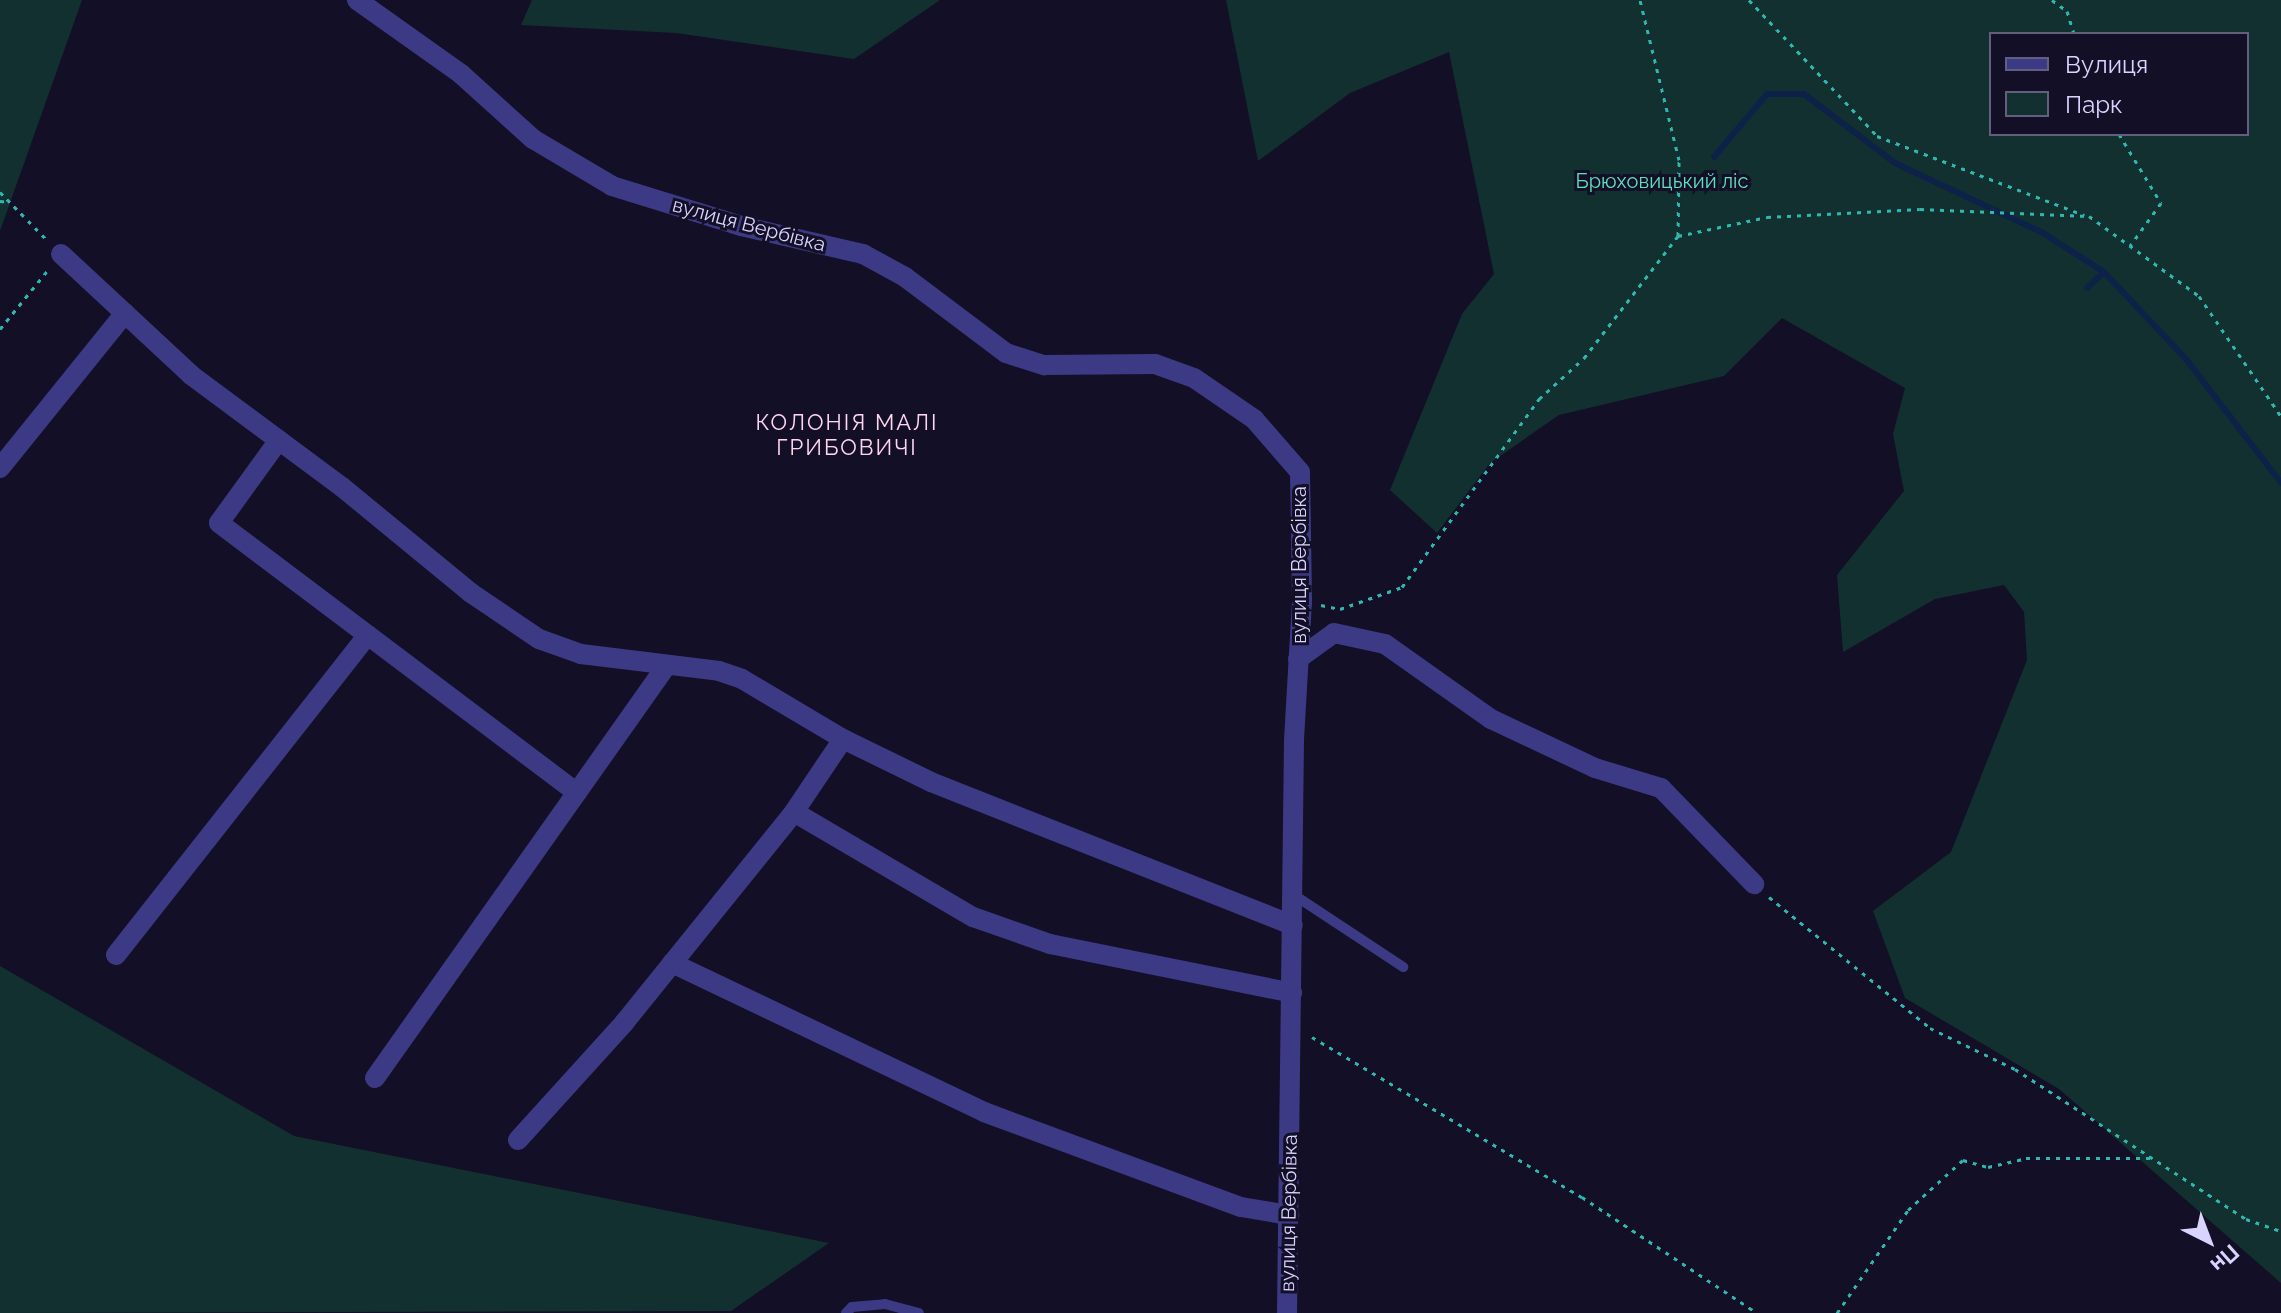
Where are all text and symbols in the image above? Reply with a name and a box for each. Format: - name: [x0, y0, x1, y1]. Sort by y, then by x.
- legend: [1989, 32, 2249, 136]
- text: Вулиця: [2065, 50, 2148, 79]
- text: Парк: [2065, 90, 2123, 119]
- park label: Брюховицький ліс: [1576, 169, 1748, 193]
- street label: вулиця Вербівка: [670, 193, 828, 257]
- district label: КОЛОНІЯ МАЛІ ГРИБОВИЧІ: [755, 409, 939, 460]
- street label: вулиця Вербівка: [1287, 486, 1311, 644]
- street label: вулиця Вербівка: [1276, 1134, 1302, 1292]
- north arrow: [2169, 1201, 2249, 1281]
- text: Пн: [2205, 1239, 2245, 1278]

